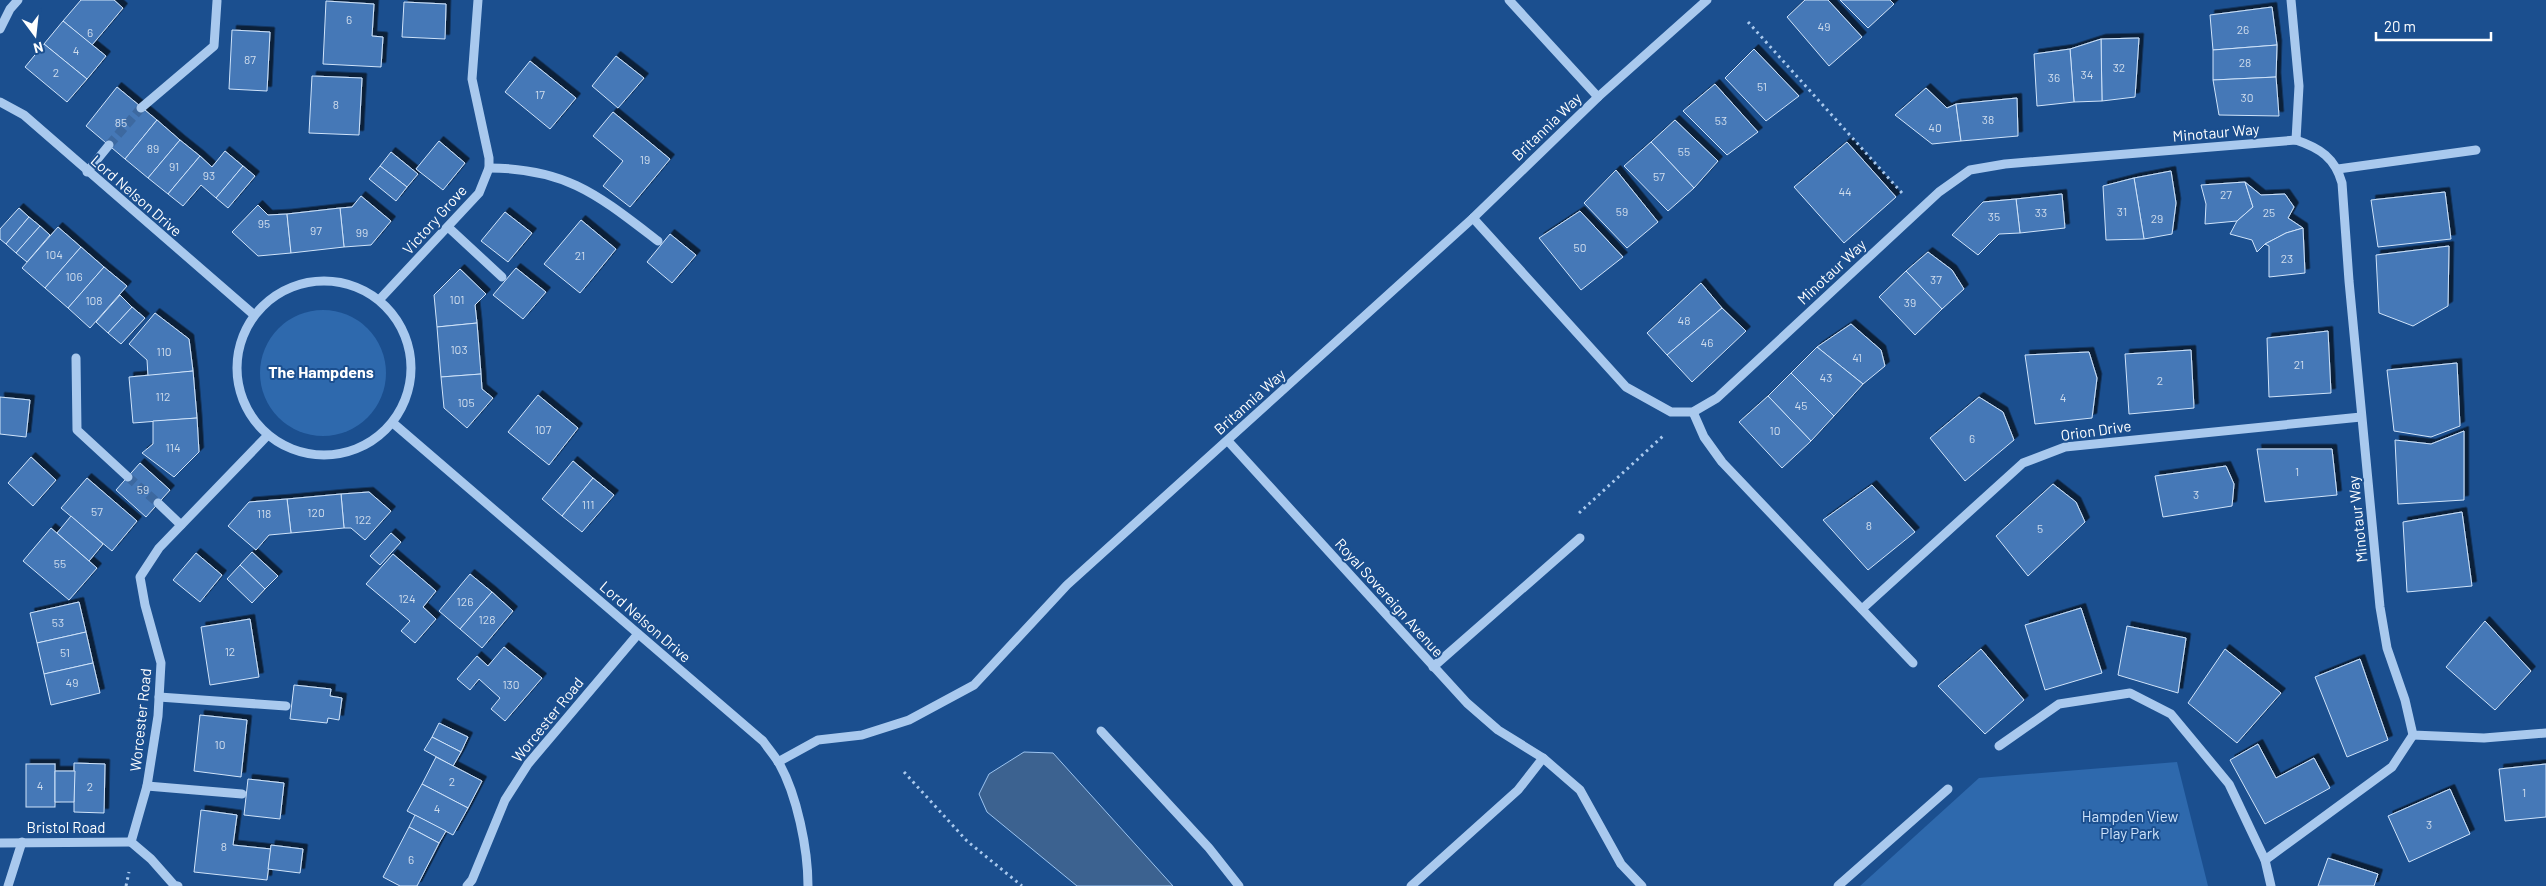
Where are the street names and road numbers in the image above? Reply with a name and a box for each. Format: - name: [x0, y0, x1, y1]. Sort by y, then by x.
- street label: Britannia Way: [1508, 89, 1585, 164]
- street label: Minotaur Way: [2172, 119, 2260, 145]
- street label: Lord Nelson Drive: [87, 151, 186, 240]
- street label: Victory Grove: [398, 181, 470, 258]
- street label: Minotaur Way: [1793, 235, 1869, 308]
- street label: Britannia Way: [1210, 365, 1289, 438]
- street label: Orion Drive: [2059, 416, 2132, 444]
- street label: Minotaur Way: [2343, 475, 2371, 563]
- street label: Royal Sovereign Avenue: [1332, 534, 1448, 660]
- street label: Lord Nelson Drive: [596, 577, 695, 666]
- street label: Worcester Road: [126, 667, 154, 772]
- street label: Worcester Road: [508, 673, 587, 765]
- street label: Bristol Road: [27, 818, 105, 836]

